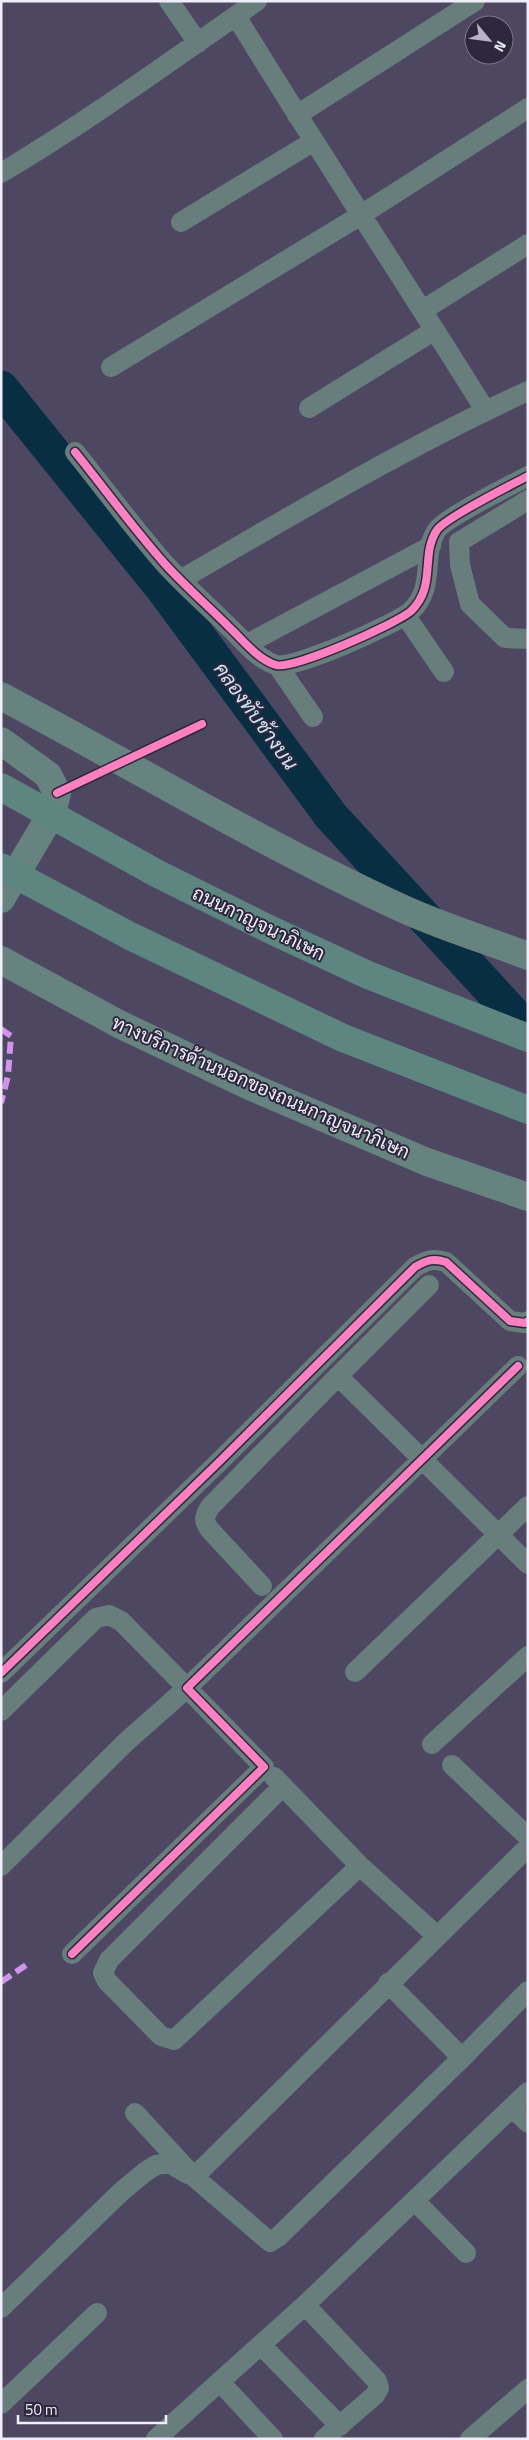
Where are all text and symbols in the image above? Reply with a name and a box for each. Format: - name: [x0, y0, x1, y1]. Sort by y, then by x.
- north arrow: [464, 15, 514, 65]
- text: N: [489, 37, 512, 56]
- water label: คลองทับช้างบน: [207, 655, 306, 776]
- street label: ถนนกาญจนาภิเษก: [188, 878, 330, 967]
- street label: ทางบริการด้านนอกของถนนกาญจนาภิเษก: [108, 1008, 415, 1166]
- scale bar: [18, 2392, 165, 2424]
- text: 50 m: [25, 2398, 58, 2421]

